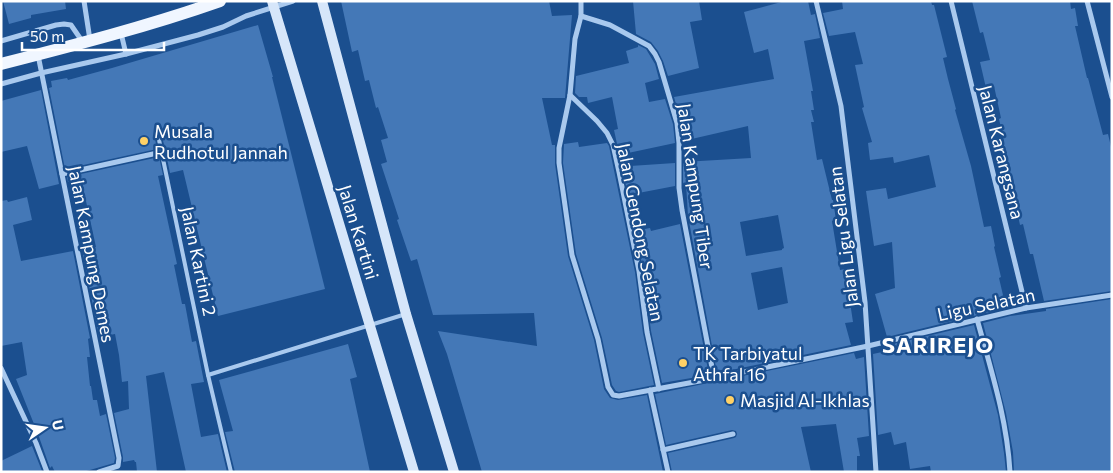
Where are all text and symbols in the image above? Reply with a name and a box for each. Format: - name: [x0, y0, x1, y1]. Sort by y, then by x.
- scale bar: [22, 20, 165, 52]
- text: 50 m: [30, 27, 64, 45]
- street label: Jalan Karangsana: [975, 83, 1029, 221]
- street label: Jalan Kampung Tiber: [673, 102, 719, 270]
- place label: Musala Rudhotul Jannah: [154, 120, 288, 163]
- marker: Musala Rudhotul Jannah: [138, 135, 150, 147]
- street label: Jalan Gendong Selatan: [613, 141, 669, 323]
- street label: Jalan Kampung Demes: [64, 164, 120, 344]
- street label: Jalan Ligu Selatan: [823, 165, 863, 309]
- street label: Jalan Kartini: [334, 182, 384, 282]
- street label: Jalan Kartini 2: [177, 204, 221, 318]
- street label: Ligu Selatan: [935, 283, 1037, 325]
- district label: SARIREJO: [882, 331, 994, 358]
- place label: TK Tarbiyatul Athfal 16: [693, 342, 802, 385]
- marker: TK Tarbiyatul Athfal 16: [677, 357, 689, 369]
- place label: Masjid Al-Ikhlas: [740, 389, 870, 411]
- marker: Masjid Al-Ikhlas: [724, 394, 736, 406]
- north arrow: [20, 403, 70, 453]
- text: U: [49, 418, 68, 432]

